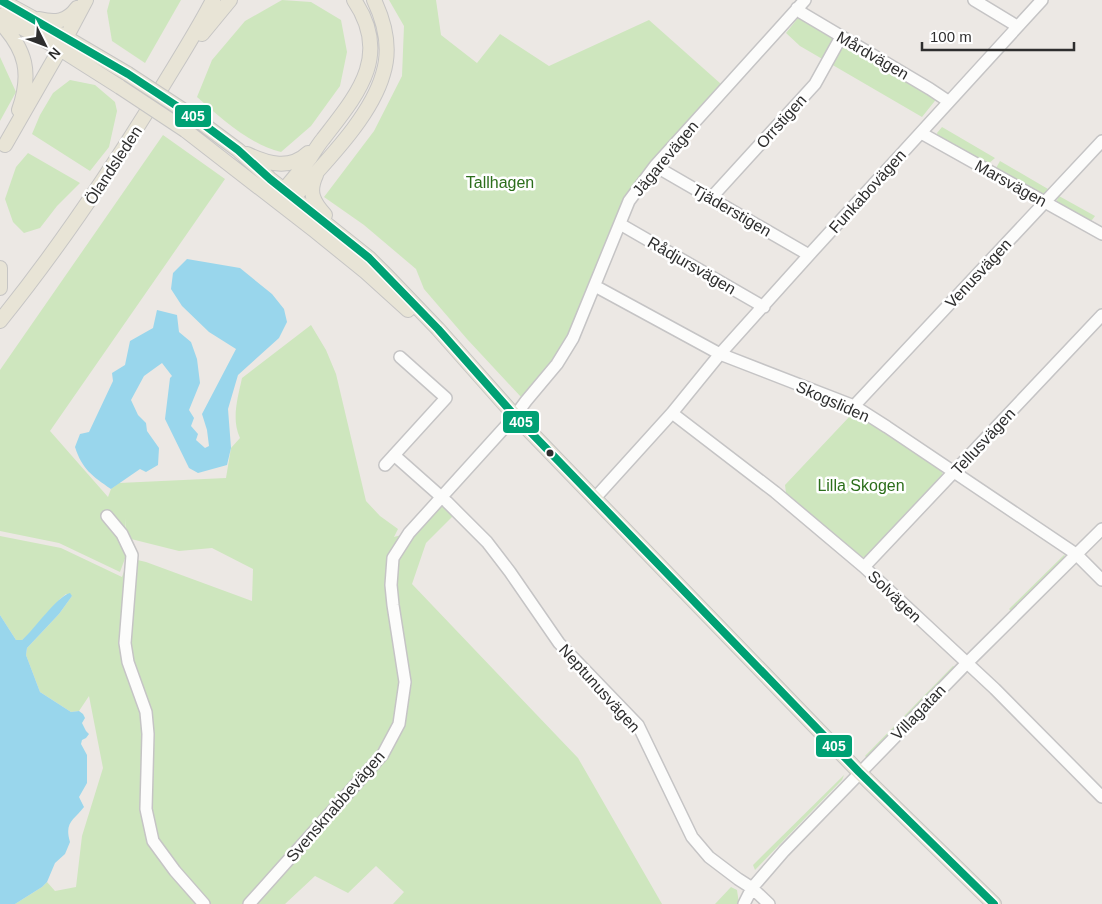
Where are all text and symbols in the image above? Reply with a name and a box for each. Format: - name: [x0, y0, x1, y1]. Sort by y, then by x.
- north arrow: [20, 20, 70, 70]
- scale bar: [922, 20, 1074, 52]
- street label: Mårdvägen: [834, 28, 912, 83]
- text: 100 m: [930, 28, 972, 45]
- text: N: [45, 45, 64, 63]
- street label: Orrstigen: [753, 91, 810, 151]
- line badge: 405: [174, 104, 212, 128]
- text: 405: [181, 108, 205, 124]
- street label: Jägarevägen: [629, 117, 702, 199]
- street label: Ölandsleden: [82, 123, 145, 208]
- street label: Funkabovägen: [826, 146, 909, 236]
- street label: Marsvägen: [972, 157, 1049, 210]
- park label: Tallhagen: [466, 174, 534, 191]
- street label: Tjäderstigen: [689, 181, 774, 240]
- street label: Rådjursvägen: [645, 233, 739, 297]
- street label: Venusvägen: [942, 235, 1015, 311]
- street label: Skogsliden: [794, 378, 872, 425]
- street label: Tellusvägen: [948, 405, 1018, 478]
- line badge: 405: [502, 410, 540, 434]
- text: 405: [509, 414, 533, 430]
- unlabelled marker: [545, 448, 555, 458]
- park label: Lilla Skogen: [817, 477, 905, 494]
- street label: Solvägen: [865, 567, 925, 626]
- street label: Neptunusvägen: [556, 641, 643, 736]
- street label: Villagatan: [888, 681, 949, 743]
- line badge: 405: [815, 734, 853, 758]
- text: 405: [822, 738, 846, 754]
- street label: Svensknabbevägen: [283, 748, 388, 865]

